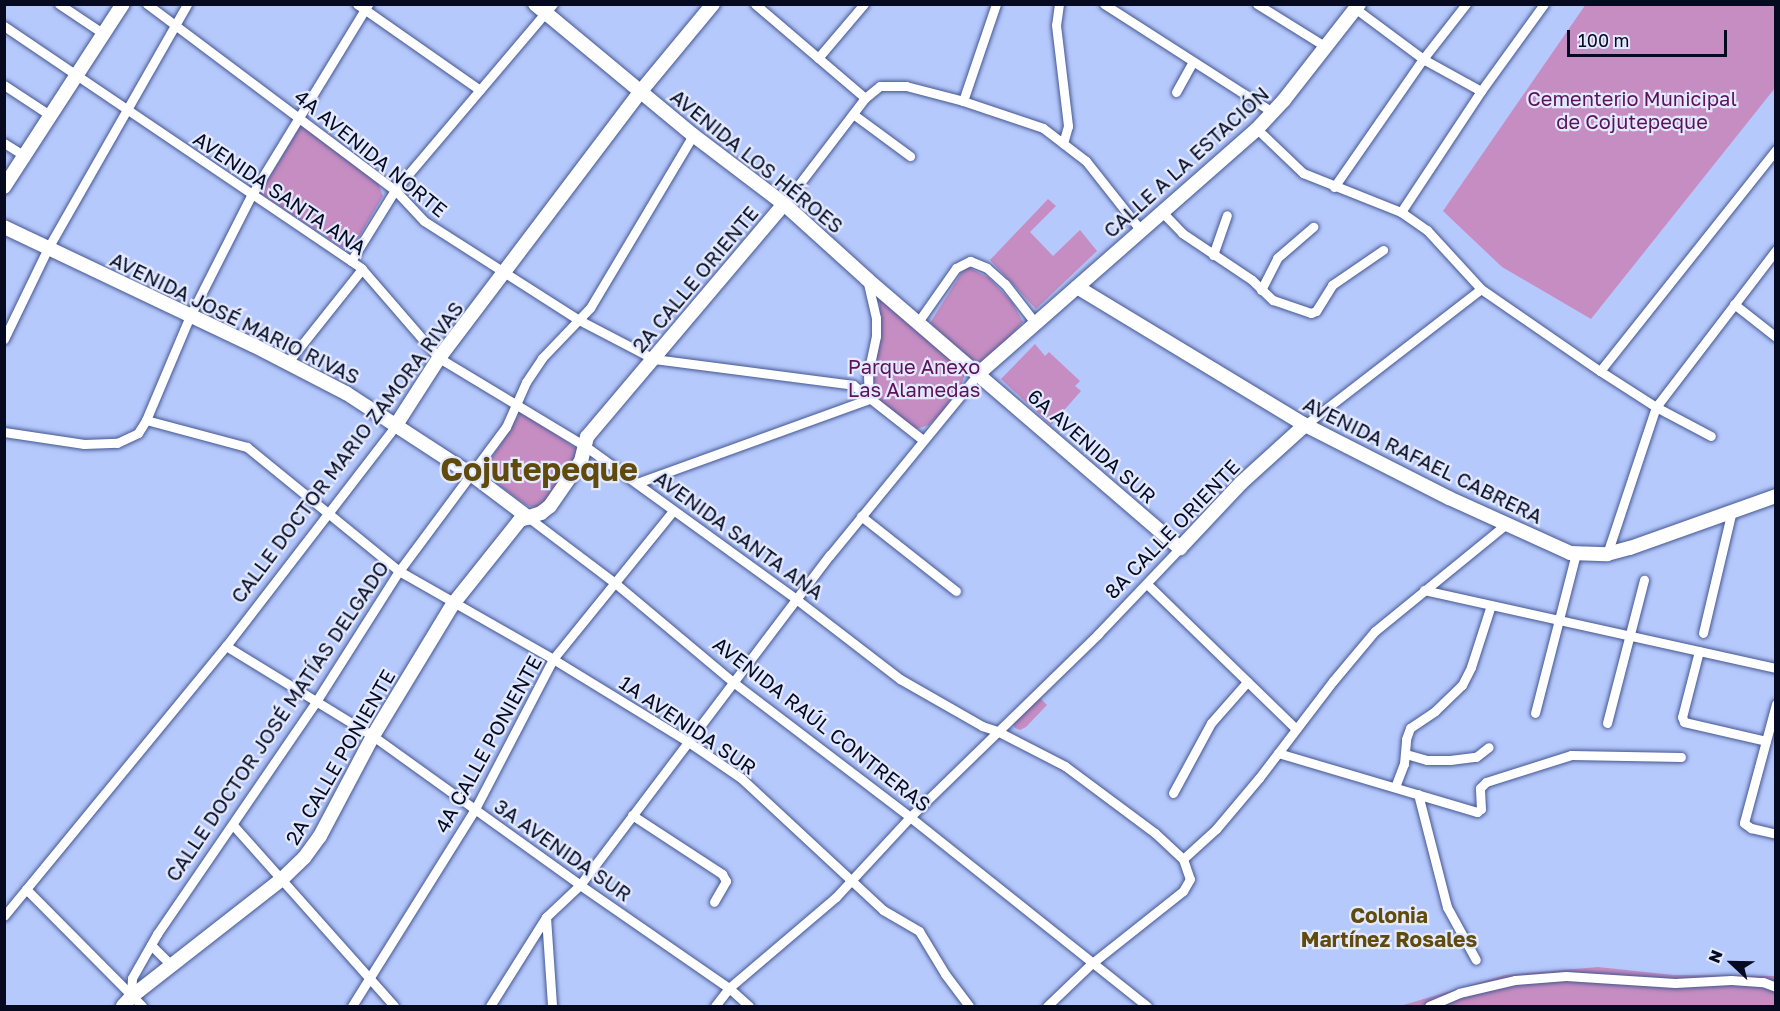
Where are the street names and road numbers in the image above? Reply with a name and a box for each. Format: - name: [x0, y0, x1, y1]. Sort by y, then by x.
- street label: CALLE A LA ESTACIÓN: [1098, 82, 1274, 242]
- street label: 4A AVENIDA NORTE: [290, 84, 452, 222]
- street label: AVENIDA LOS HÉROES: [666, 84, 848, 238]
- street label: AVENIDA SANTA ANA: [189, 126, 371, 260]
- street label: 2A CALLE ORIENTE: [627, 201, 763, 357]
- street label: AVENIDA JOSÉ MARIO RIVAS: [106, 247, 364, 389]
- street label: CALLE DOCTOR MARIO ZAMORA RIVAS: [226, 297, 468, 607]
- street label: 6A AVENIDA SUR: [1023, 384, 1161, 508]
- street label: AVENIDA RAFAEL CABRERA: [1299, 392, 1547, 528]
- street label: 8A CALLE ORIENTE: [1100, 455, 1244, 603]
- street label: AVENIDA SANTA ANA: [650, 466, 828, 604]
- street label: CALLE DOCTOR JOSÉ MATÍAS DELGADO: [160, 556, 394, 886]
- street label: AVENIDA RAÚL CONTRERAS: [708, 632, 936, 816]
- street label: 4A CALLE PONIENTE: [429, 651, 547, 837]
- street label: 2A CALLE PONIENTE: [280, 665, 400, 849]
- street label: 1A AVENIDA SUR: [615, 670, 761, 780]
- street label: 3A AVENIDA SUR: [490, 794, 636, 906]

